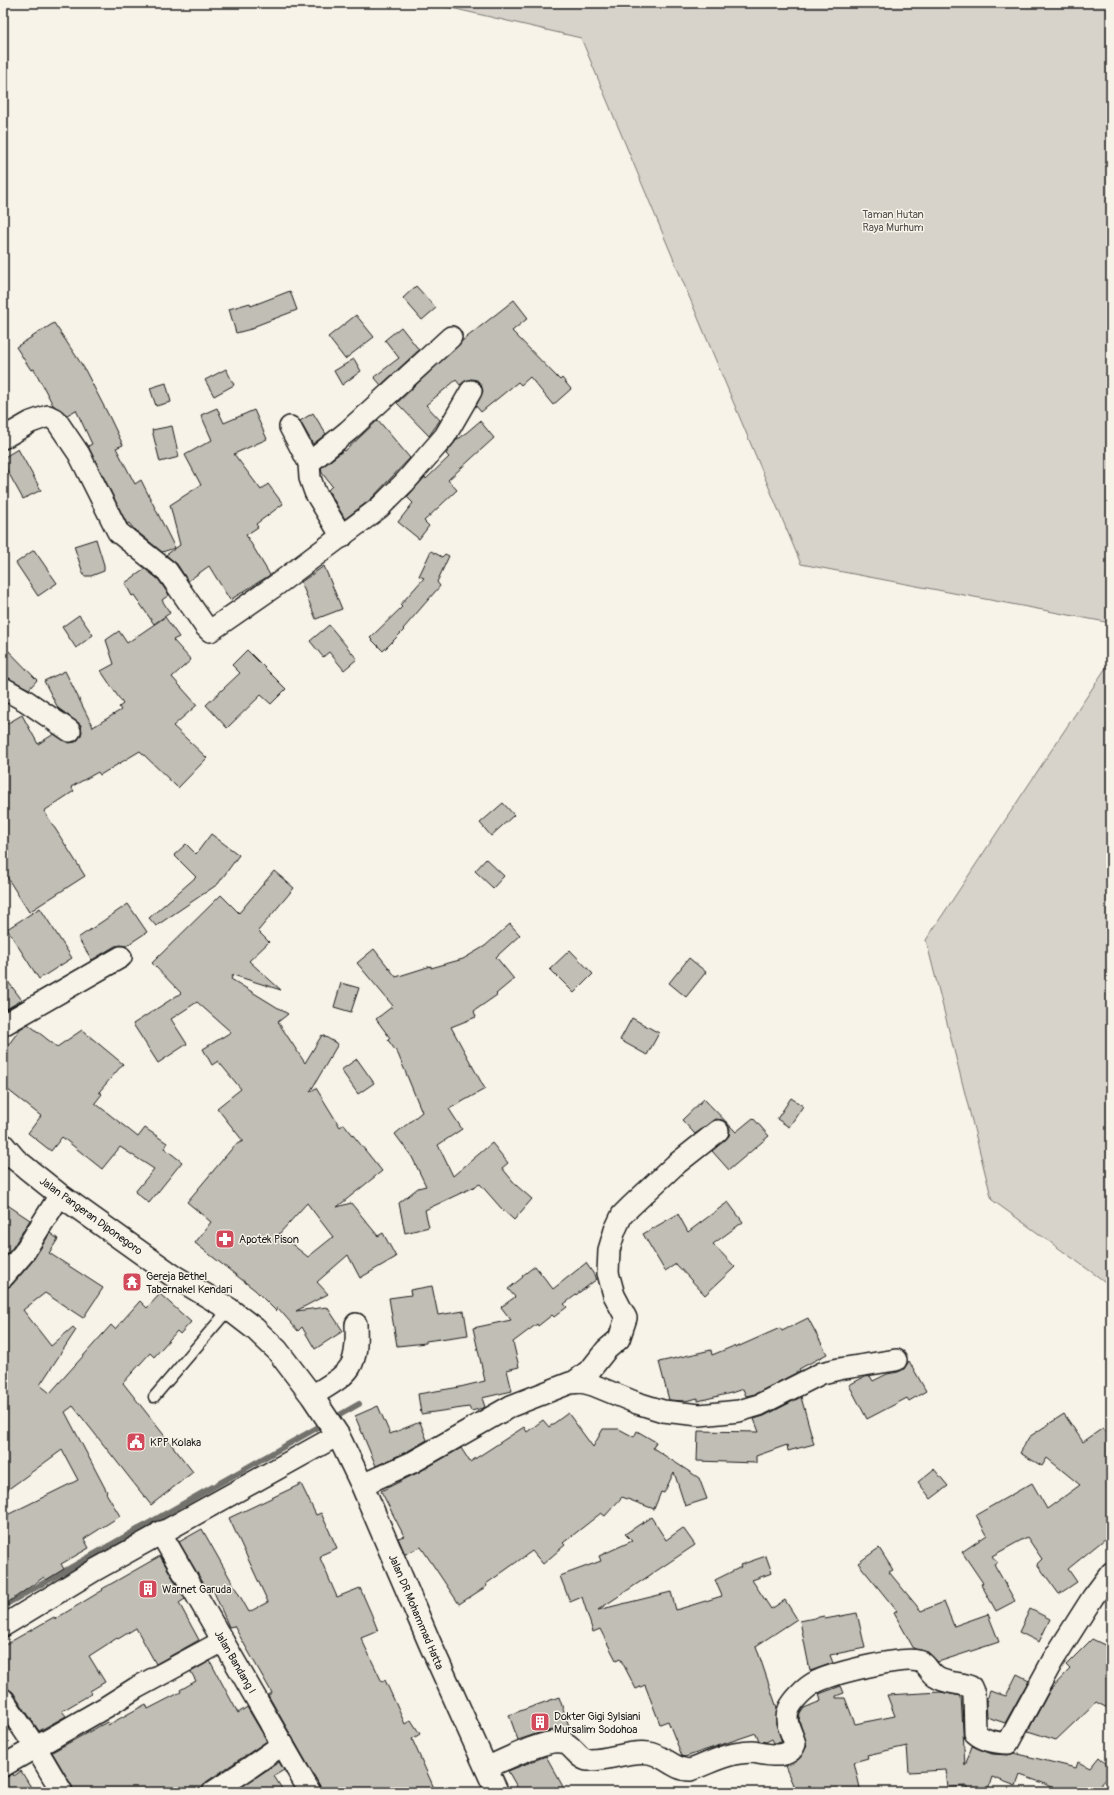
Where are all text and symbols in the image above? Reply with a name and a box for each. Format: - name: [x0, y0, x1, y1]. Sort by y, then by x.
- park label: Taman Hutan Raya Murhum: [862, 208, 924, 234]
- street label: Jalan Pangeran Diponegoro: [37, 1174, 145, 1258]
- pharmacy icon: Apotek Pison: [214, 1228, 236, 1250]
- place label: Apotek Pison: [239, 1233, 299, 1246]
- place label: Gereja Bethel Tabernakel Kendari: [146, 1270, 232, 1296]
- temple icon: Gereja Bethel Tabernakel Kendari: [121, 1271, 143, 1293]
- public building icon: KPP Kolaka: [125, 1431, 147, 1453]
- place label: KPP Kolaka: [150, 1436, 201, 1449]
- street label: Jalan DR Mohammad Hatta: [386, 1552, 446, 1672]
- building icon: Warnet Garuda: [137, 1578, 159, 1600]
- place label: Warnet Garuda: [162, 1583, 231, 1596]
- street label: Jalan Bandang I: [212, 1628, 258, 1696]
- place label: Dokter Gigi Sylsiani Mursalim Sodohoa: [554, 1710, 640, 1736]
- building icon: Dokter Gigi Sylsiani Mursalim Sodohoa: [529, 1711, 551, 1733]

